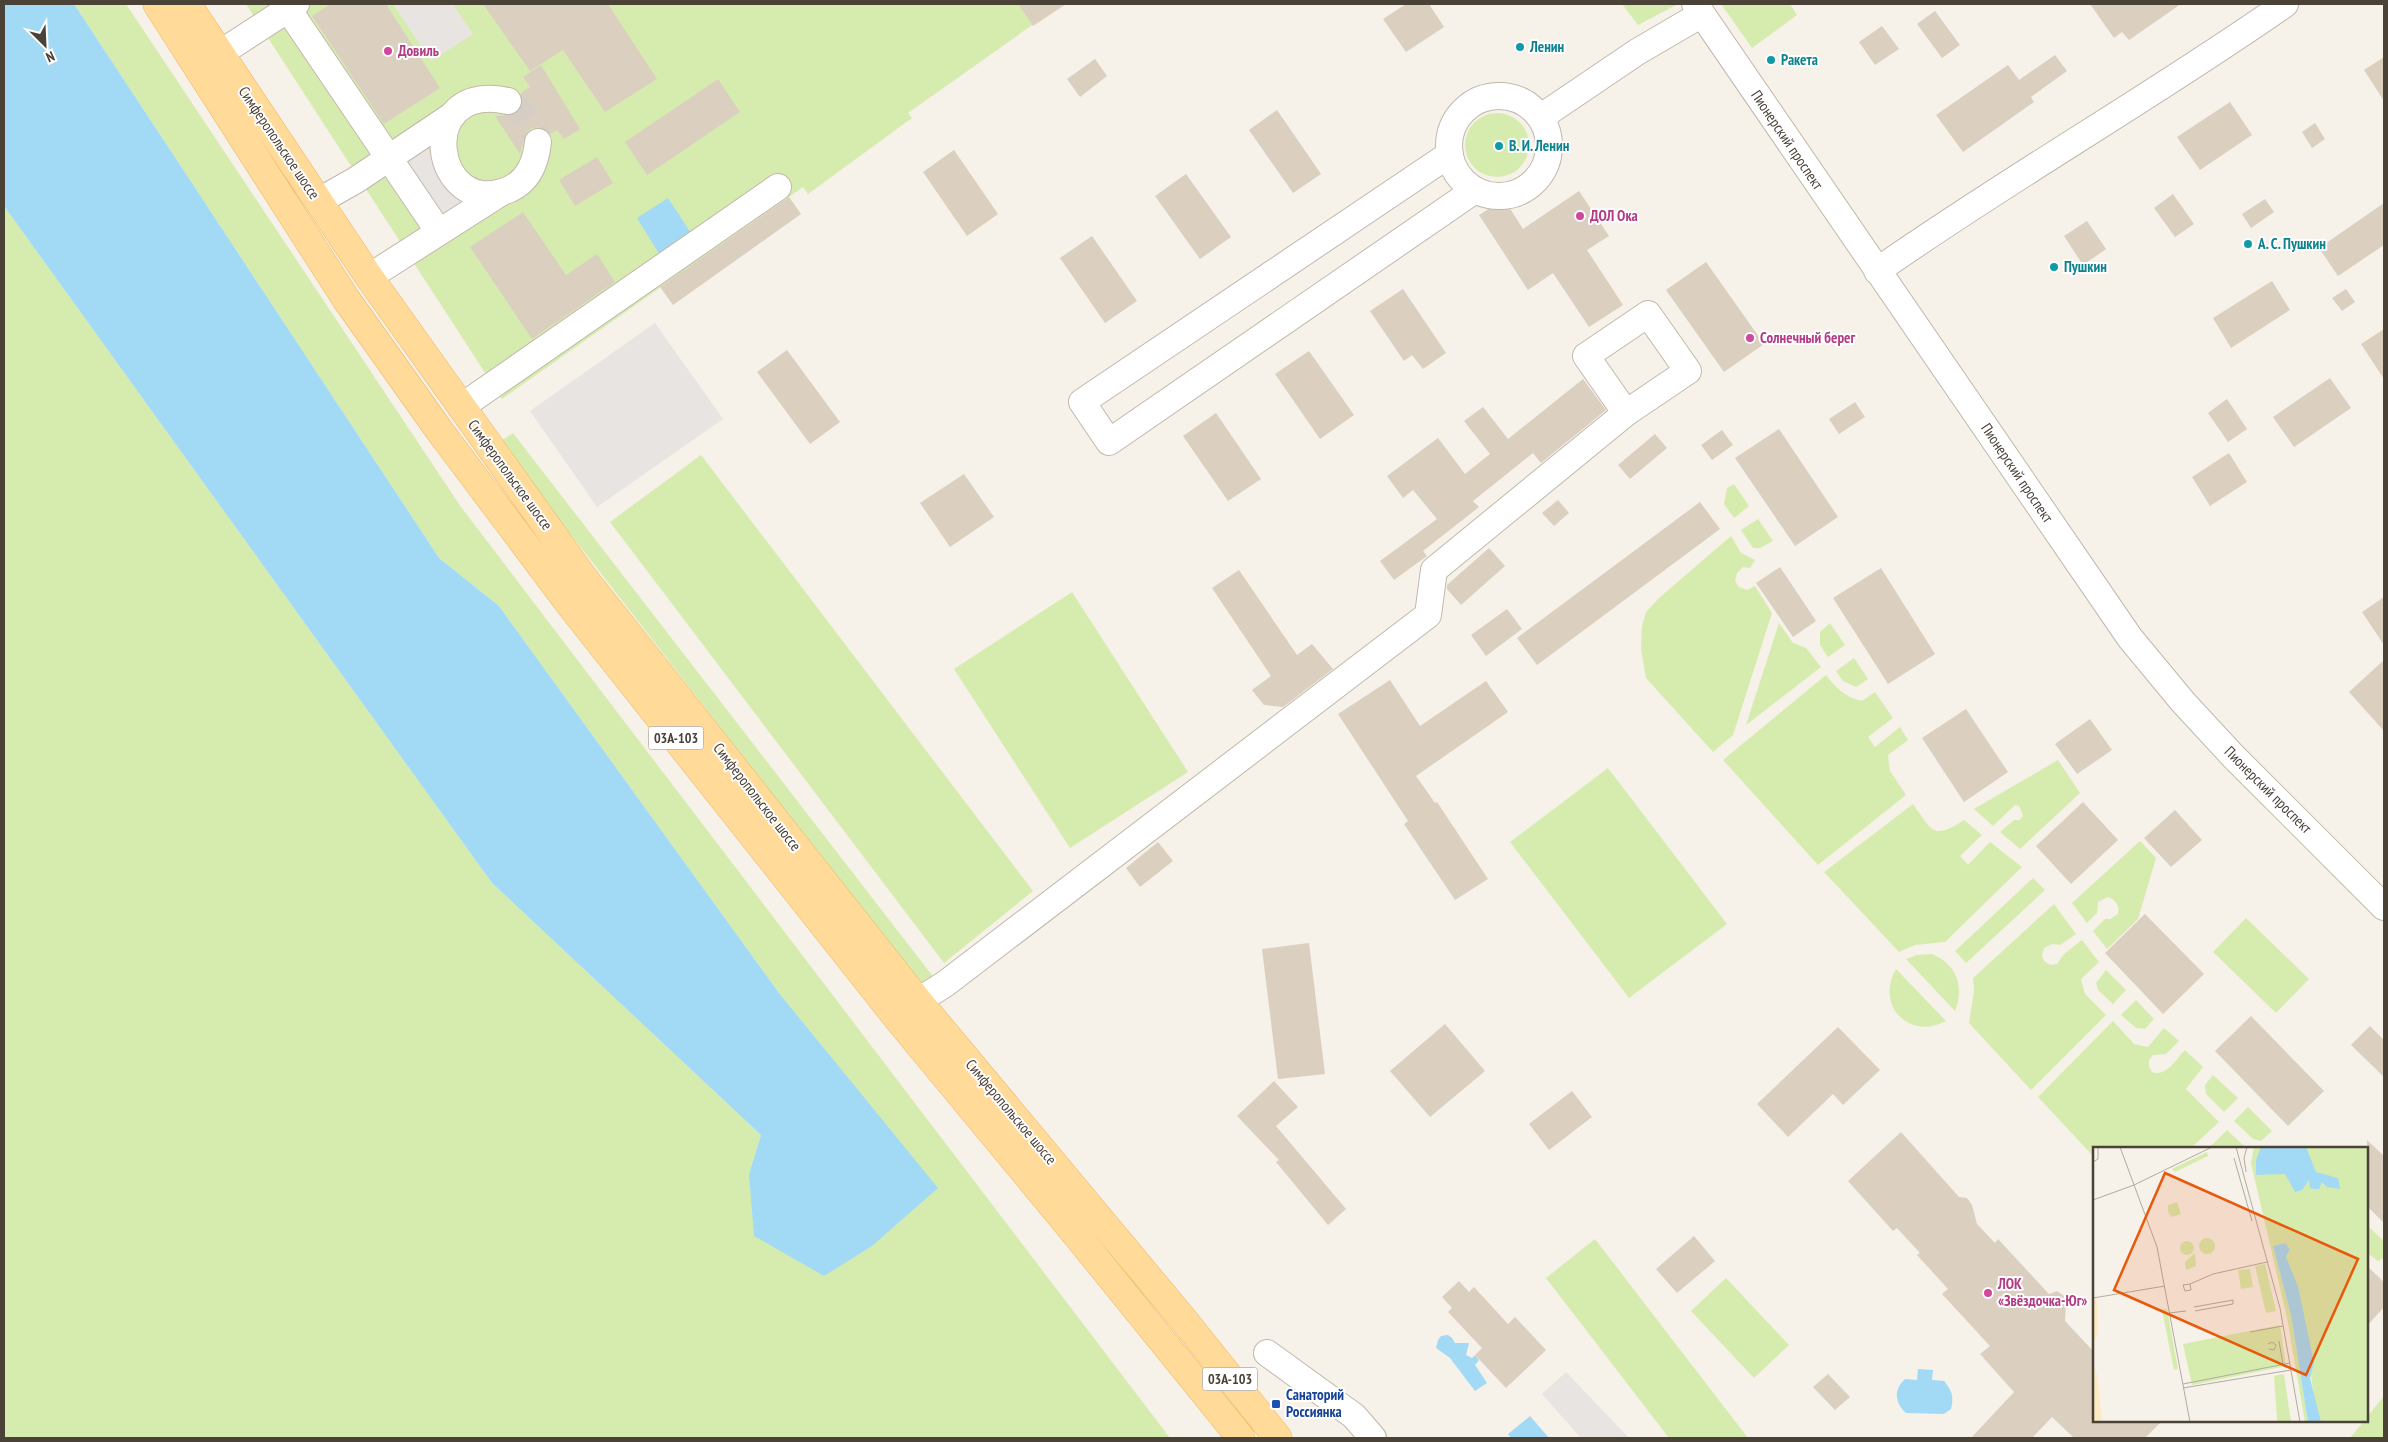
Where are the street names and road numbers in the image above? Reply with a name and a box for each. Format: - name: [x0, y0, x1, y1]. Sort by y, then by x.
- street label: Симферопольское шоссе: [235, 83, 324, 203]
- street label: Пионерский проспект: [1747, 86, 1828, 193]
- street label: Симферопольское шоссе: [464, 416, 557, 534]
- street label: Пионерский проспект: [1977, 419, 2058, 526]
- road number: 03А-103: [648, 726, 704, 750]
- street label: Симферопольское шоссе: [709, 739, 805, 855]
- street label: Пионерский проспект: [2221, 742, 2316, 837]
- street label: Симферопольское шоссе: [962, 1055, 1061, 1168]
- road number: 03А-103: [1202, 1368, 1258, 1390]

